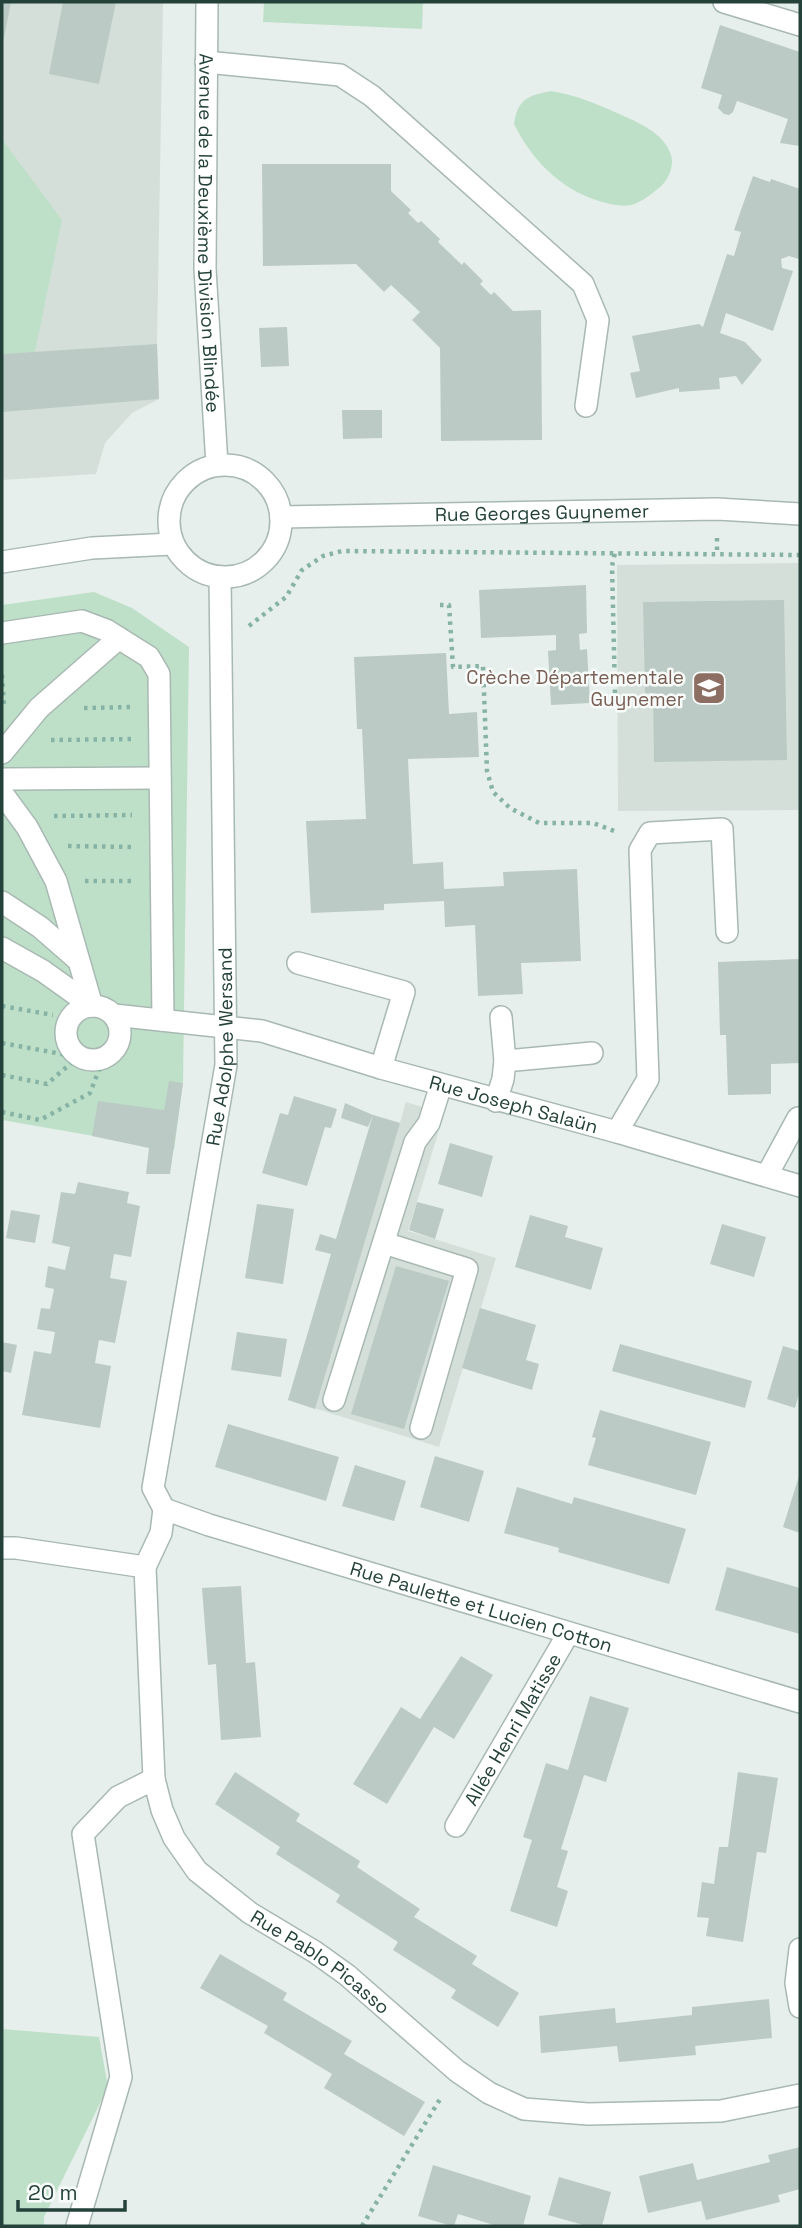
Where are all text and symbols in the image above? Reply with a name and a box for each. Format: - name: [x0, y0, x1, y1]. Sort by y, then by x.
- street label: Avenue de la Deuxième Division Blindée: [192, 53, 226, 413]
- street label: Rue Georges Guynemer: [435, 498, 649, 527]
- place label: Crèche Départementale Guynemer: [466, 665, 684, 712]
- school or university icon: Crèche Départementale Guynemer: [690, 669, 728, 707]
- street label: Rue Adolphe Wersand: [200, 947, 239, 1148]
- street label: Rue Joseph Salaün: [427, 1070, 601, 1139]
- street label: Rue Paulette et Lucien Cotton: [347, 1556, 615, 1658]
- street label: Allée Henri Matisse: [459, 1649, 567, 1810]
- street label: Rue Pablo Picasso: [246, 1904, 395, 2020]
- scale bar: [18, 2168, 124, 2212]
- text: 20 m: [28, 2179, 78, 2206]

